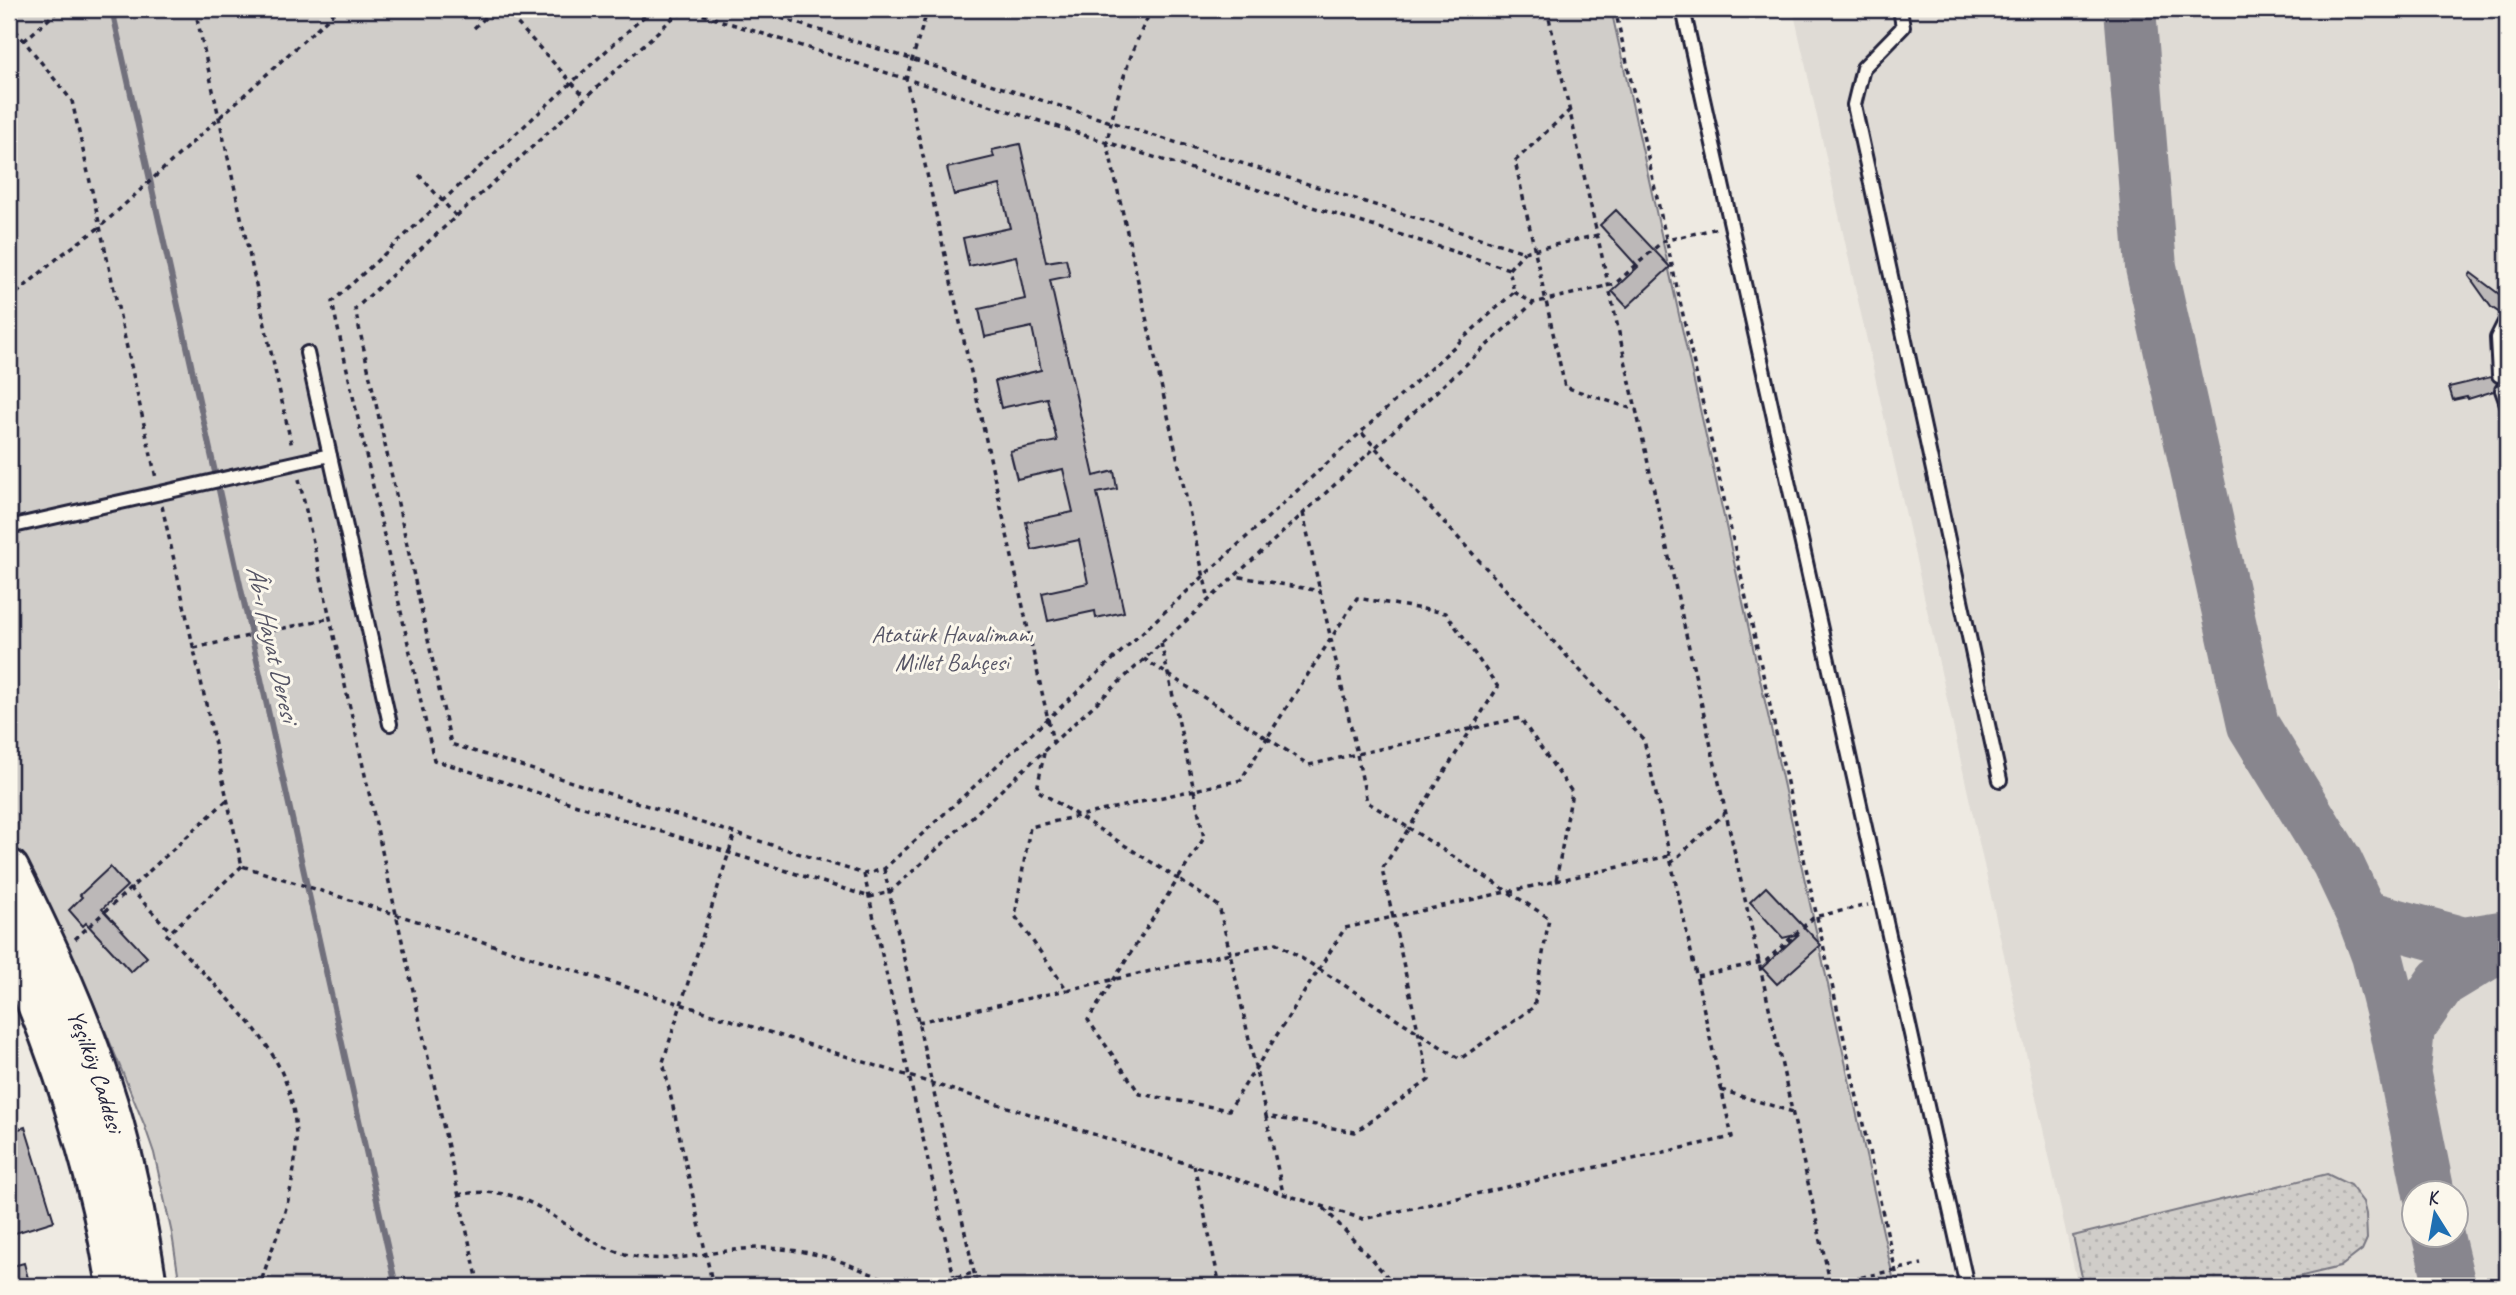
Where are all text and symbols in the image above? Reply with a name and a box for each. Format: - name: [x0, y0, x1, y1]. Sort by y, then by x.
- water label: Âb-ı Hayat Deresi: [239, 562, 308, 730]
- park label: Atatürk Havalimanı Millet Bahçesi: [871, 619, 1034, 677]
- street label: Yeşilköy Caddesi: [60, 1005, 131, 1139]
- north arrow: [2400, 1180, 2470, 1250]
- text: K: [2425, 1185, 2443, 1211]

